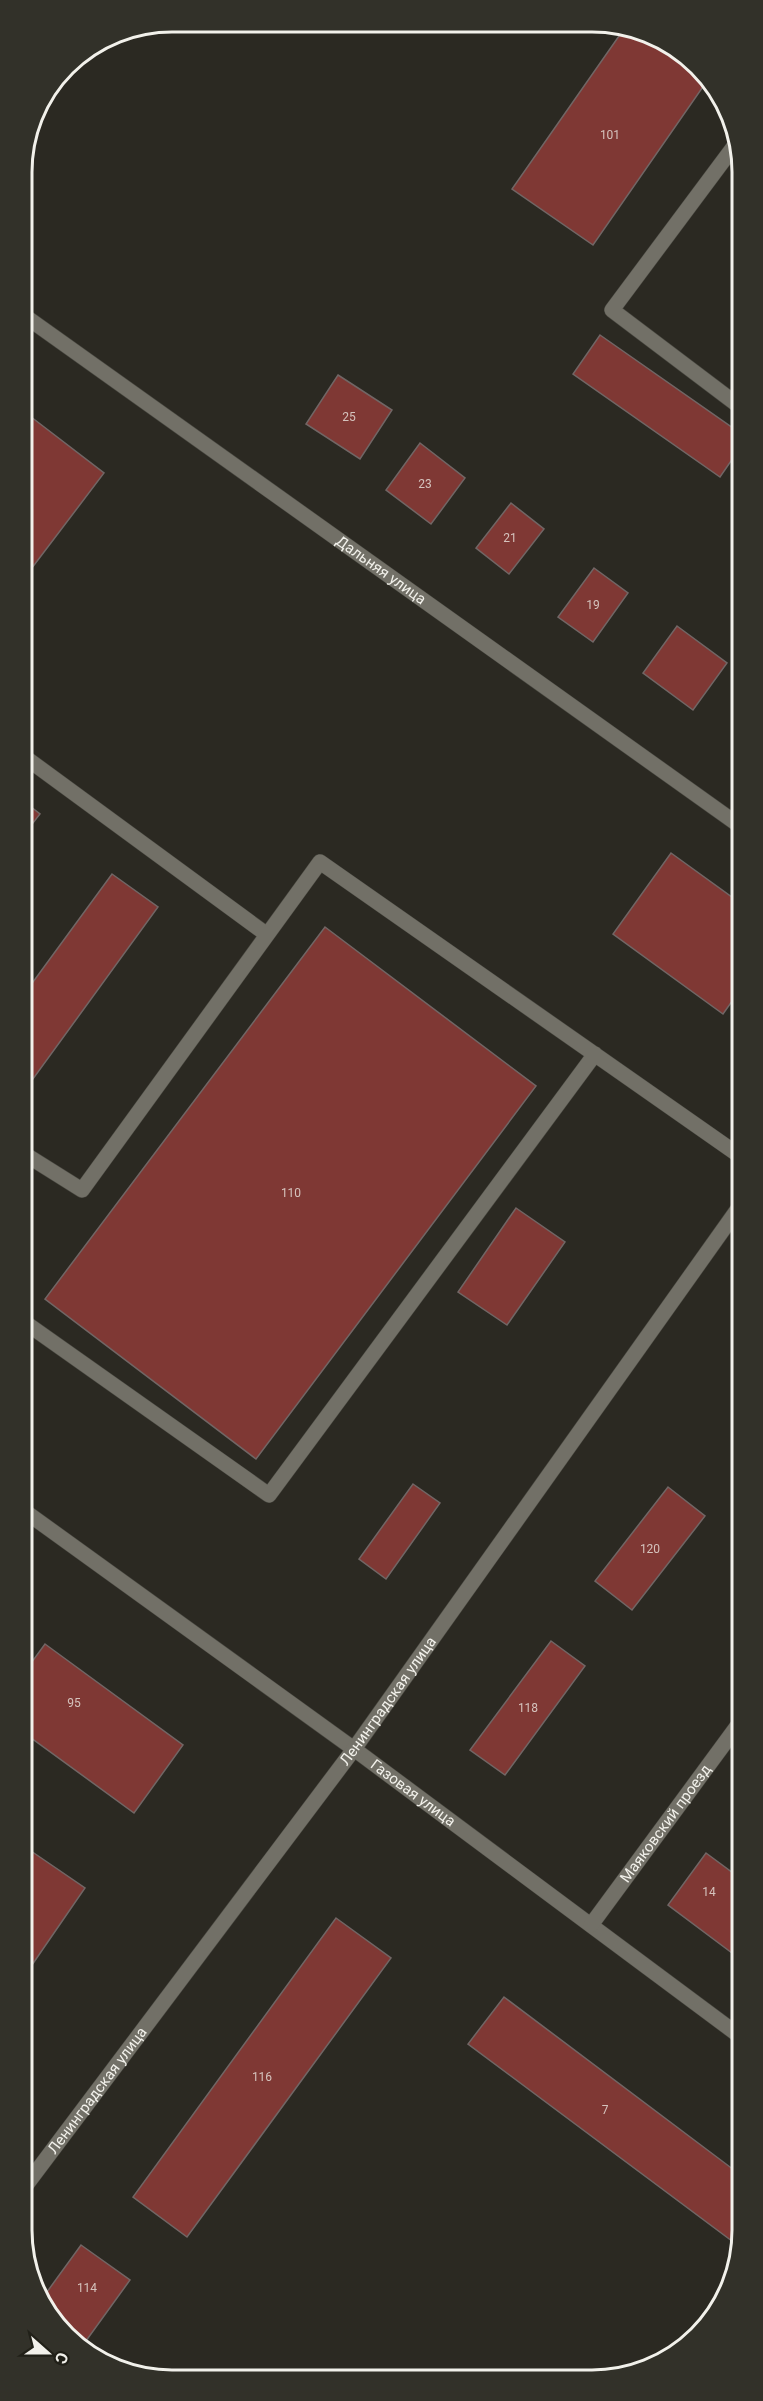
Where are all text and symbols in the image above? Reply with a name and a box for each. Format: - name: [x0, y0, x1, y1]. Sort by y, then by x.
- house number: 101: [600, 128, 620, 142]
- house number: 25: [342, 410, 356, 424]
- house number: 23: [418, 477, 432, 491]
- house number: 21: [503, 531, 517, 545]
- street label: Дальняя улица: [333, 532, 430, 608]
- house number: 19: [586, 598, 600, 612]
- house number: 110: [281, 1186, 301, 1200]
- house number: 120: [640, 1542, 660, 1556]
- street label: Ленинградская улица: [336, 1633, 440, 1769]
- house number: 95: [67, 1696, 81, 1710]
- house number: 118: [518, 1701, 538, 1715]
- street label: Газовая улица: [367, 1756, 459, 1830]
- street label: Маяковский проезд: [616, 1761, 715, 1886]
- house number: 14: [702, 1885, 716, 1899]
- street label: Ленинградская улица: [44, 2024, 151, 2157]
- house number: 116: [252, 2070, 272, 2084]
- house number: 7: [602, 2103, 609, 2117]
- house number: 114: [77, 2281, 97, 2295]
- north arrow: [18, 2323, 78, 2383]
- text: С: [51, 2350, 72, 2366]

